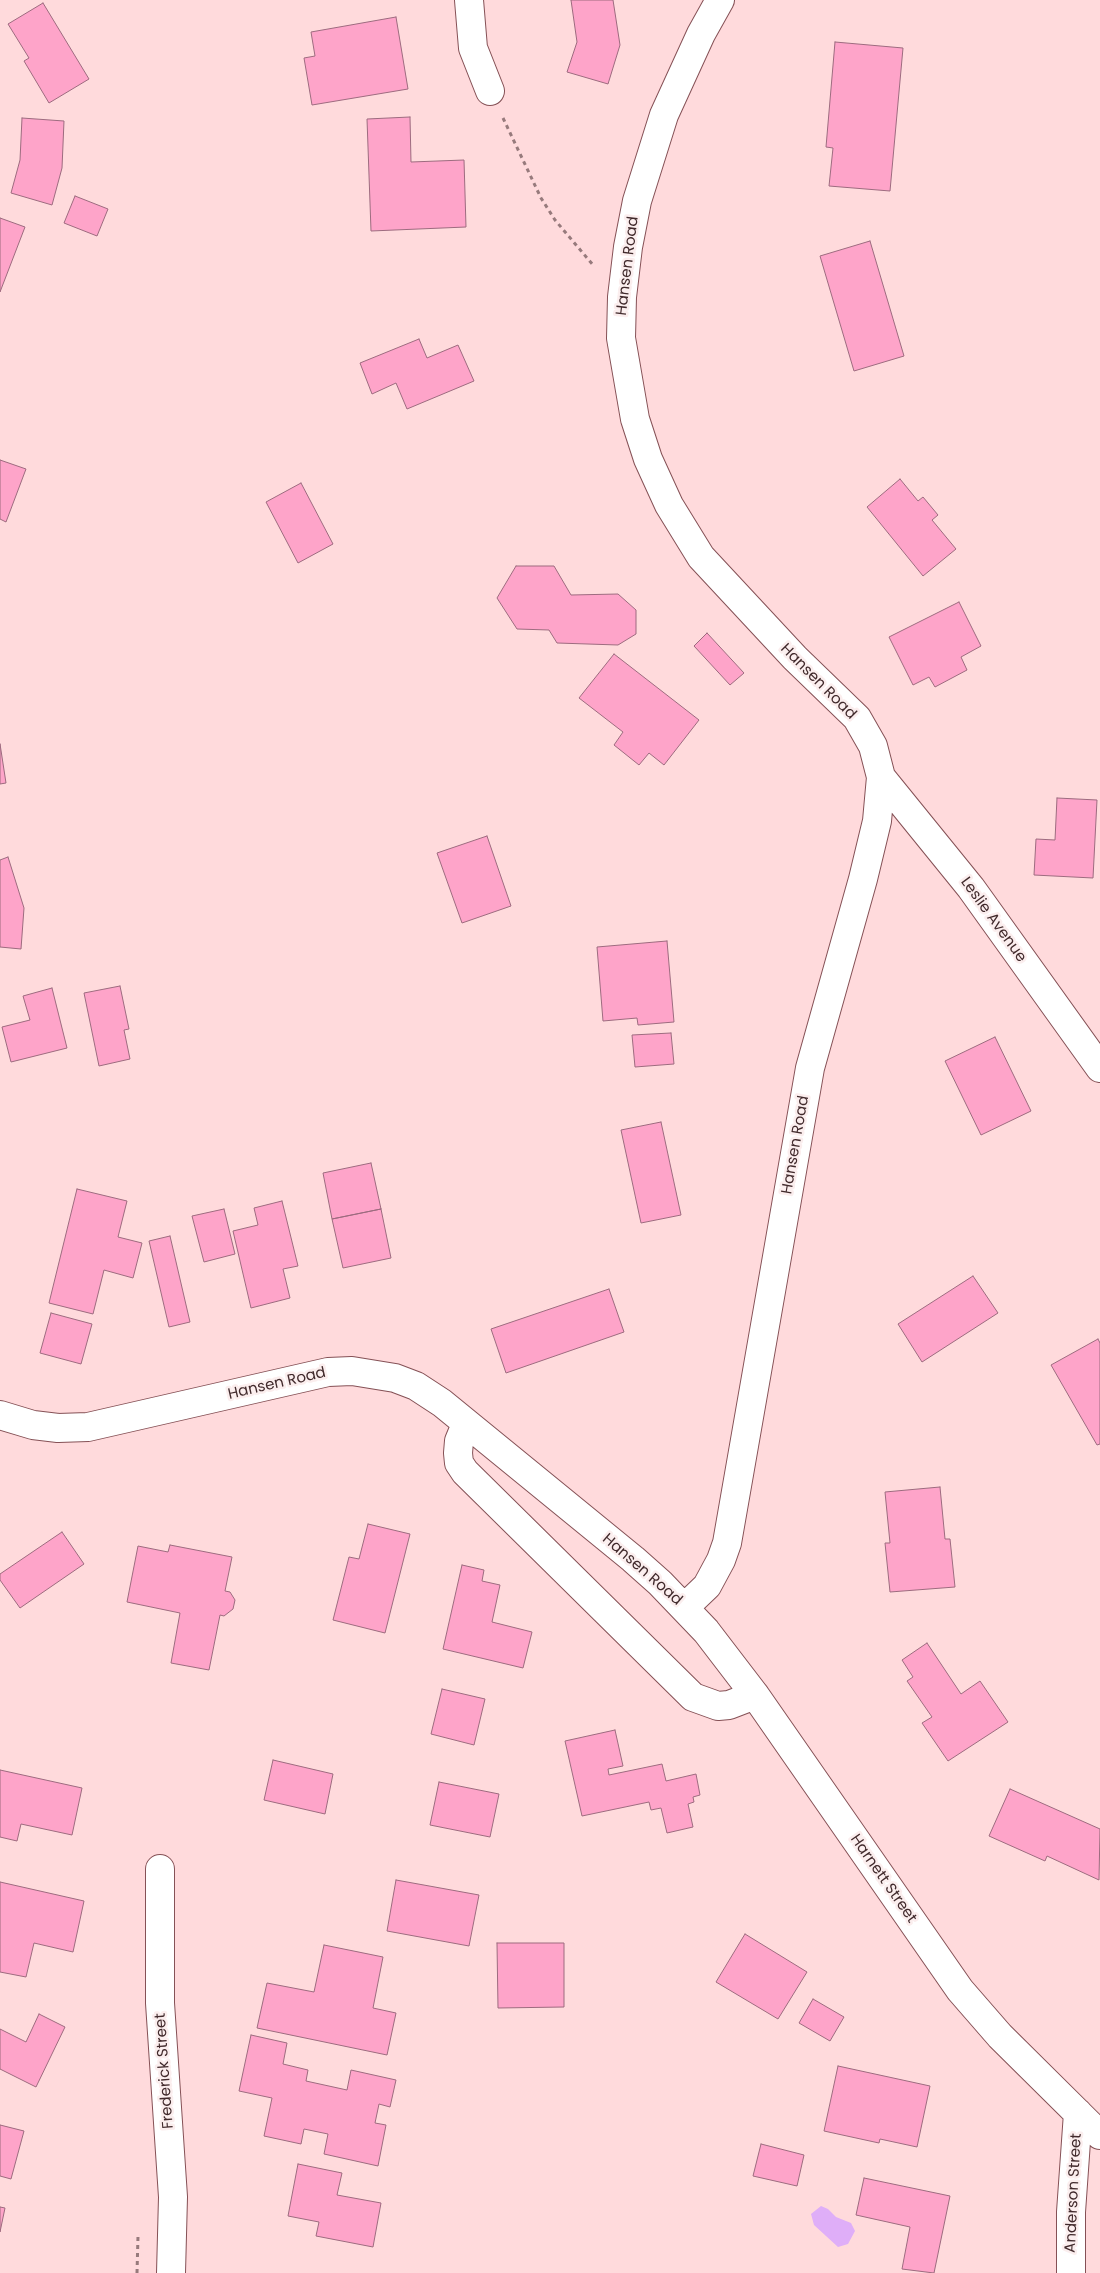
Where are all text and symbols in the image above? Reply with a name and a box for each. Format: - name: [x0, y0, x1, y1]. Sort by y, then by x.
- street label: Hansen Road: [613, 215, 643, 317]
- street label: Hansen Road: [776, 640, 860, 724]
- street label: Leslie Avenue: [956, 874, 1030, 966]
- street label: Hansen Road: [778, 1094, 814, 1196]
- street label: Hansen Road: [226, 1364, 328, 1404]
- street label: Hansen Road: [598, 1530, 686, 1610]
- street label: Harnett Street: [846, 1831, 920, 1927]
- street label: Frederick Street: [152, 2013, 178, 2129]
- street label: Anderson Street: [1062, 2133, 1086, 2253]

